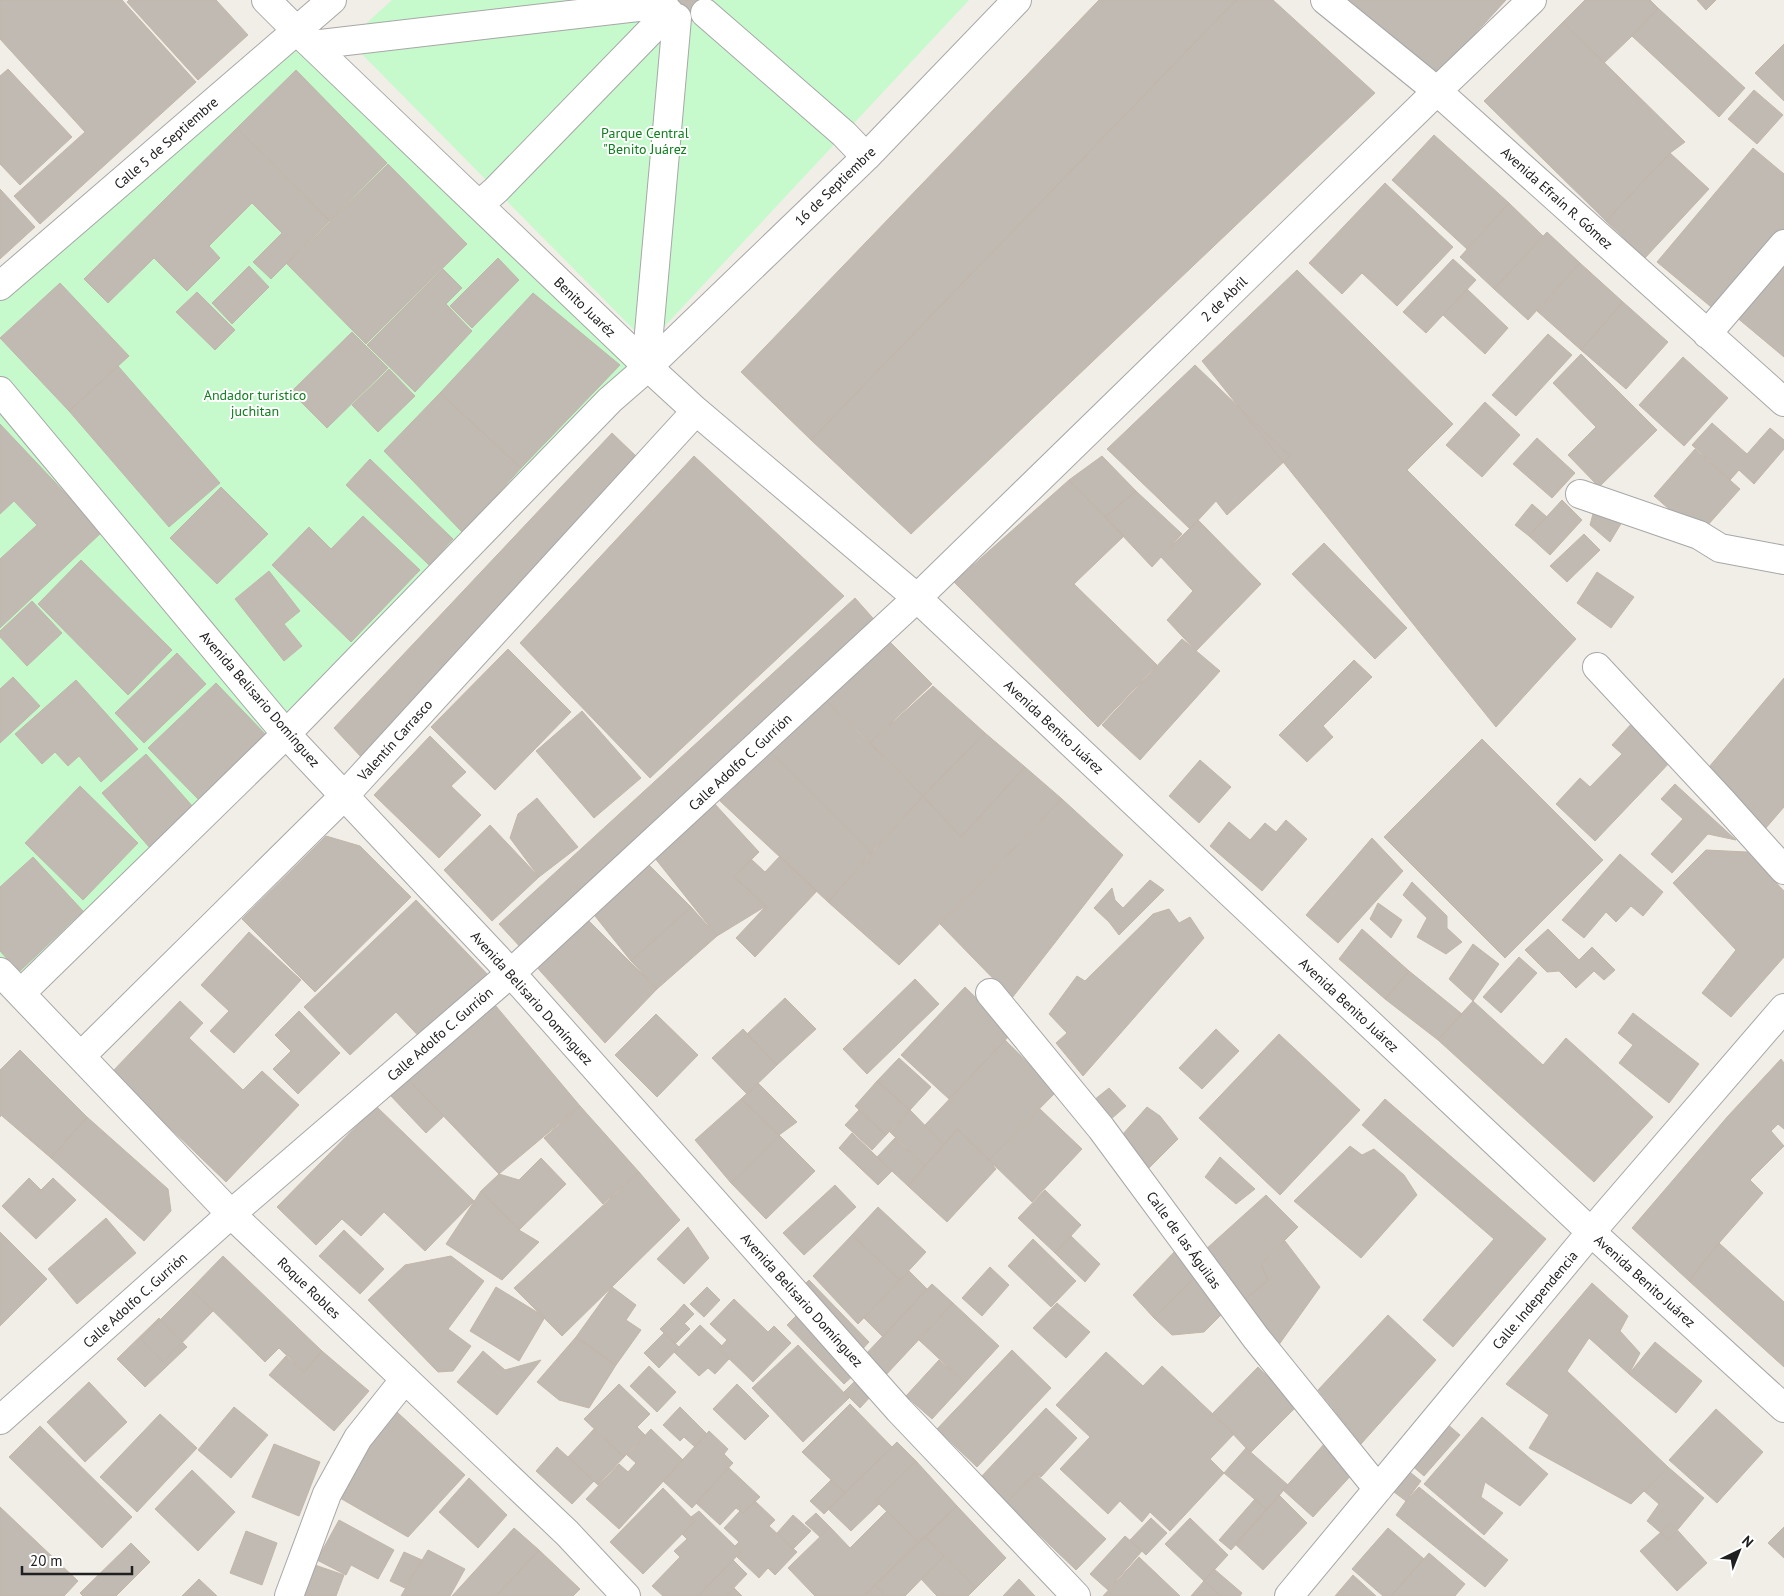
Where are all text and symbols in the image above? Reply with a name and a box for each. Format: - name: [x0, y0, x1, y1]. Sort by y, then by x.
- street label: Calle 5 de Septiembre: [110, 93, 222, 193]
- park label: Parque Central "Benito Juárez: [601, 124, 689, 158]
- street label: 16 de Septiembre: [791, 143, 879, 229]
- street label: Avenida Efraín R. Gómez: [1497, 143, 1617, 253]
- street label: Benito Juaréz: [550, 273, 620, 341]
- street label: 2 de Abril: [1197, 273, 1251, 325]
- park label: Andador turistico juchitan: [204, 386, 306, 420]
- street label: Avenida Belisario Domínguez: [196, 627, 324, 771]
- street label: Avenida Benito Juárez: [1000, 676, 1108, 778]
- street label: Valentín Carrasco: [353, 696, 436, 785]
- street label: Calle Adolfo C. Gurrión: [685, 710, 795, 814]
- street label: Avenida Belisario Domínguez: [467, 927, 597, 1069]
- street label: Avenida Benito Juárez: [1295, 954, 1403, 1056]
- street label: Calle Adolfo C. Gurrión: [383, 983, 497, 1085]
- street label: Calle de las Águilas: [1143, 1188, 1225, 1292]
- street label: Avenida Belisario Domínguez: [737, 1229, 867, 1371]
- street label: Avenida Benito Juárez: [1591, 1231, 1699, 1331]
- street label: Calle. Independencia: [1488, 1247, 1582, 1353]
- street label: Calle Adolfo C. Gurrión: [79, 1248, 191, 1352]
- street label: Roque Robles: [274, 1253, 344, 1323]
- north arrow: [1714, 1526, 1764, 1576]
- text: N: [1738, 1532, 1757, 1551]
- scale bar: [22, 1544, 132, 1576]
- text: 20 m: [30, 1551, 63, 1570]

